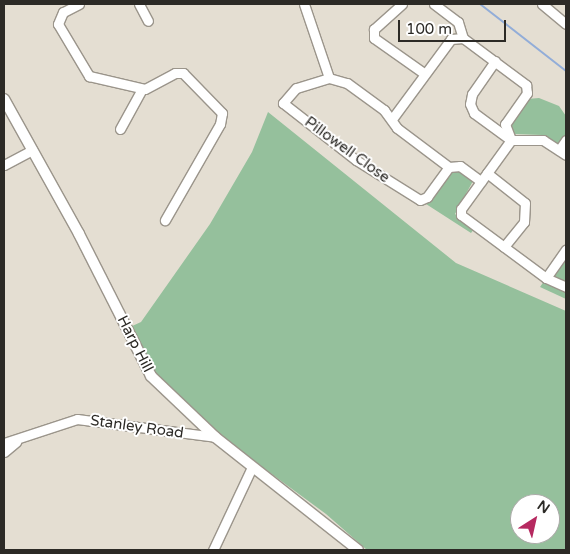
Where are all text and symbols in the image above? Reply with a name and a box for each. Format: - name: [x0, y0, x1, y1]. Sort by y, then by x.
- scale bar: [400, 10, 508, 42]
- text: 100 m: [406, 20, 452, 38]
- street label: Pillowell Close: [301, 113, 393, 187]
- street label: Harp Hill: [113, 313, 157, 375]
- street label: Stanley Road: [89, 412, 185, 442]
- north arrow: [510, 494, 560, 544]
- text: N: [534, 497, 553, 517]

